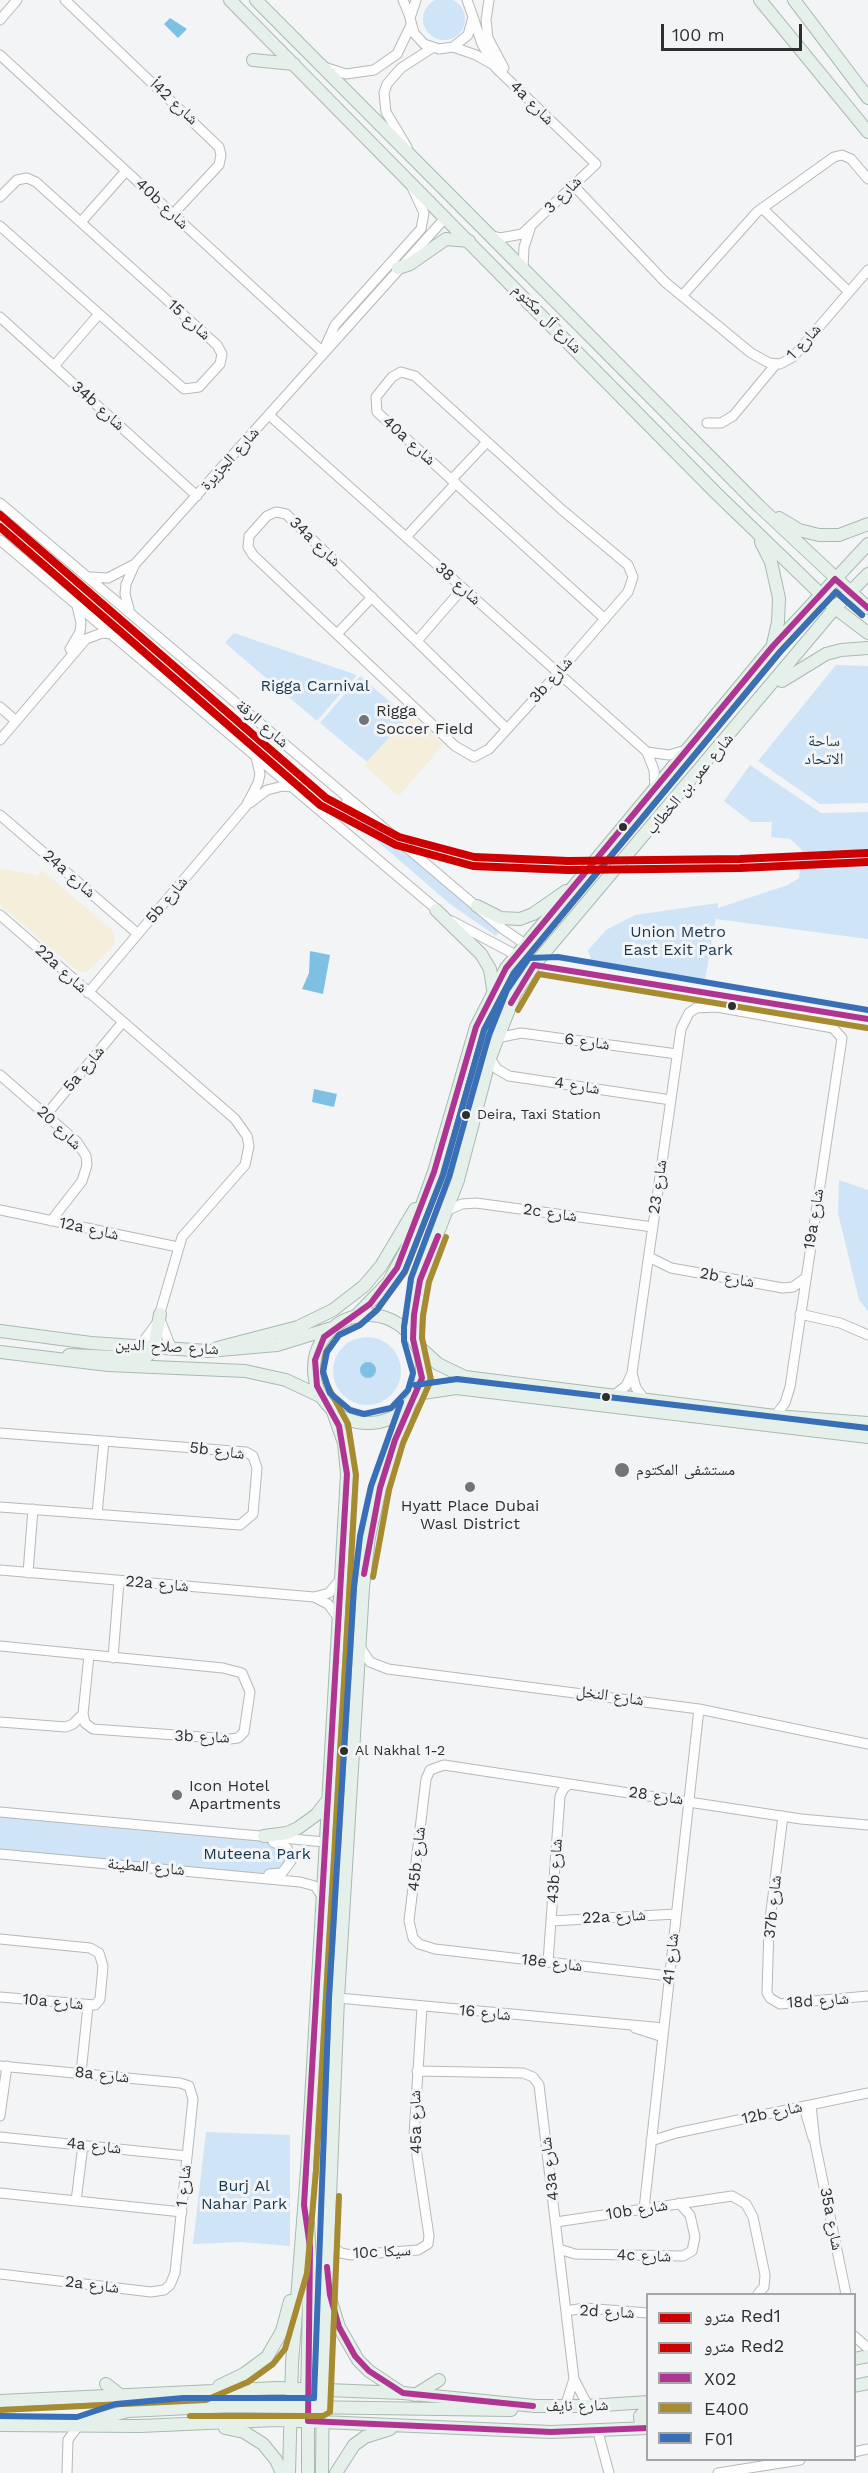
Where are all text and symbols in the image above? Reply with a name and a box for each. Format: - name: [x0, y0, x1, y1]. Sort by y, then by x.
- scale bar: [664, 12, 805, 50]
- text: 100 m: [672, 24, 725, 45]
- street label: شارع 42أ: [146, 75, 202, 129]
- street label: 4a شارع: [506, 77, 558, 129]
- street label: شارع 3: [540, 172, 586, 218]
- street label: 40b شارع: [131, 175, 193, 233]
- street label: شارع آل مكتوم: [508, 280, 586, 358]
- street label: شارع 15: [163, 296, 215, 344]
- street label: شارع 1: [783, 320, 825, 364]
- street label: 34b شارع: [67, 377, 129, 435]
- street label: 40a شارع: [379, 412, 439, 470]
- street label: شارع الجزيرة: [197, 423, 263, 495]
- street label: 34a شارع: [285, 513, 345, 571]
- street label: شارع 38: [431, 558, 485, 610]
- street label: 3b شارع: [525, 653, 577, 707]
- park label: Rigga Carnival: [260, 676, 370, 696]
- street label: شارع الرقة: [232, 696, 292, 752]
- place label: Rigga Soccer Field: [376, 701, 473, 739]
- marker: Rigga Soccer Field: [357, 713, 371, 727]
- street label: شارع عمر بن الخطاب: [642, 730, 738, 838]
- park label: ساحة الاتحاد: [805, 731, 843, 769]
- unlabelled marker: [617, 821, 629, 833]
- street label: 24a شارع: [39, 846, 99, 902]
- street label: 5b شارع: [142, 873, 192, 927]
- park label: Union Metro East Exit Park: [623, 922, 733, 960]
- street label: 22a شارع: [31, 941, 91, 997]
- unlabelled marker: [726, 1000, 738, 1012]
- street label: شارع 6: [563, 1029, 611, 1055]
- street label: 5a شارع: [59, 1042, 109, 1096]
- street label: شارع 4: [553, 1073, 601, 1099]
- street label: شارع 20: [32, 1102, 86, 1154]
- place label: Deira, Taxi Station: [477, 1107, 601, 1123]
- marker: Deira, Taxi Station: [460, 1109, 472, 1121]
- street label: شارع 23: [645, 1159, 671, 1215]
- street label: 19a شارع: [800, 1187, 828, 1251]
- street label: 2c شارع: [522, 1200, 578, 1226]
- street label: 12a شارع: [57, 1213, 121, 1245]
- street label: 2b شارع: [698, 1264, 756, 1292]
- street label: شارع صلاح الدين: [115, 1335, 219, 1359]
- unlabelled marker: [600, 1391, 612, 1403]
- street label: 5b شارع: [188, 1438, 246, 1464]
- place label: مستشفى المكتوم: [636, 1460, 735, 1480]
- marker: مستشفى المكتوم: [613, 1461, 631, 1479]
- marker: Hyatt Place Dubai Wasl District: [463, 1480, 477, 1494]
- place label: Hyatt Place Dubai Wasl District: [401, 1496, 539, 1534]
- street label: 22a شارع: [124, 1572, 190, 1596]
- street label: شارع النخل: [575, 1682, 645, 1710]
- street label: 3b شارع: [174, 1726, 230, 1748]
- place label: Al Nakhal 1-2: [355, 1743, 445, 1759]
- marker: Al Nakhal 1-2: [338, 1745, 350, 1757]
- place label: Icon Hotel Apartments: [189, 1776, 281, 1814]
- street label: شارع 28: [627, 1783, 685, 1809]
- marker: Icon Hotel Apartments: [170, 1788, 184, 1802]
- street label: 45b شارع: [404, 1826, 430, 1892]
- street label: 43b شارع: [543, 1838, 567, 1904]
- park label: Muteena Park: [203, 1844, 311, 1864]
- street label: شارع المطينة: [107, 1854, 185, 1880]
- street label: 37b شارع: [760, 1874, 786, 1940]
- street label: 22a شارع: [582, 1906, 646, 1928]
- street label: شارع 41: [659, 1932, 683, 1986]
- street label: 18e شارع: [520, 1950, 584, 1976]
- street label: 18d شارع: [786, 1989, 850, 2013]
- street label: 10a شارع: [22, 1990, 84, 2014]
- street label: شارع 16: [458, 2001, 512, 2025]
- street label: 8a شارع: [74, 2063, 130, 2087]
- street label: 45a شارع: [406, 2090, 426, 2154]
- street label: 12b شارع: [740, 2097, 804, 2129]
- street label: 4a شارع: [66, 2134, 122, 2158]
- street label: 43a شارع: [537, 2136, 563, 2202]
- street label: شارع 1: [172, 2164, 196, 2208]
- park label: Burj Al Nahar Park: [201, 2176, 287, 2214]
- street label: 35a شارع: [816, 2186, 846, 2252]
- street label: 10b شارع: [605, 2196, 669, 2224]
- street label: 10c سيكا: [352, 2241, 412, 2263]
- street label: 4c شارع: [616, 2245, 672, 2267]
- street label: 2a شارع: [64, 2272, 120, 2298]
- legend: [646, 2293, 856, 2461]
- street label: 2d شارع: [579, 2301, 635, 2323]
- text: مترو Red1: [704, 2305, 781, 2326]
- text: مترو Red2: [704, 2335, 784, 2356]
- text: X02: [704, 2368, 737, 2389]
- street label: شارع نايف: [545, 2396, 609, 2416]
- text: E400: [704, 2398, 749, 2419]
- text: F01: [704, 2428, 733, 2449]

